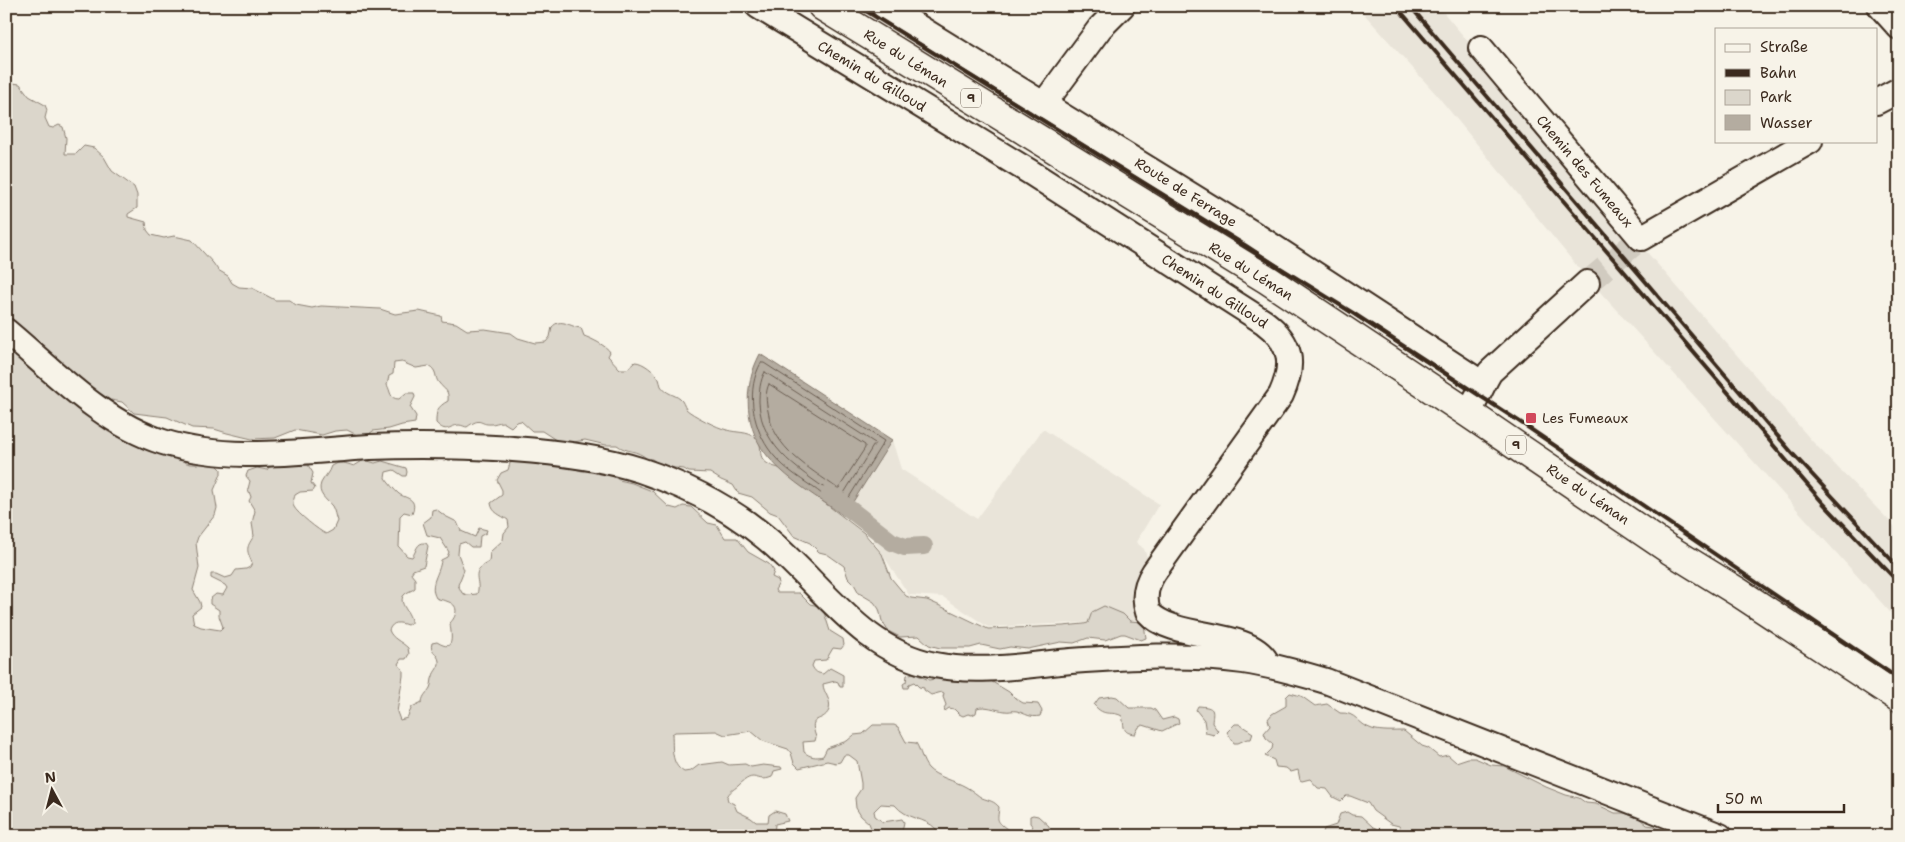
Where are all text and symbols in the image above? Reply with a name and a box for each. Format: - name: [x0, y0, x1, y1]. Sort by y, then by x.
- street label: Rue du Léman: [861, 25, 952, 91]
- legend: [1715, 28, 1878, 142]
- street label: Chemin du Gilloud: [815, 37, 930, 116]
- text: Straße: [1760, 37, 1808, 57]
- text: Bahn: [1760, 63, 1796, 83]
- text: Park: [1760, 87, 1792, 107]
- road number: 9: [961, 89, 981, 108]
- street label: Chemin des Fumeaux: [1533, 111, 1637, 231]
- text: Wasser: [1760, 113, 1813, 133]
- street label: Route de Ferrage: [1131, 153, 1241, 231]
- street label: Rue du Léman: [1206, 238, 1297, 304]
- street label: Chemin du Gilloud: [1158, 250, 1272, 332]
- place label: Les Fumeaux: [1542, 409, 1628, 427]
- marker: Les Fumeaux: [1524, 411, 1538, 425]
- road number: 9: [1506, 436, 1526, 454]
- street label: Rue du Léman: [1543, 460, 1633, 529]
- north arrow: [28, 764, 78, 814]
- text: N: [44, 767, 57, 787]
- scale bar: [1718, 782, 1844, 814]
- text: 50 m: [1725, 789, 1763, 809]

